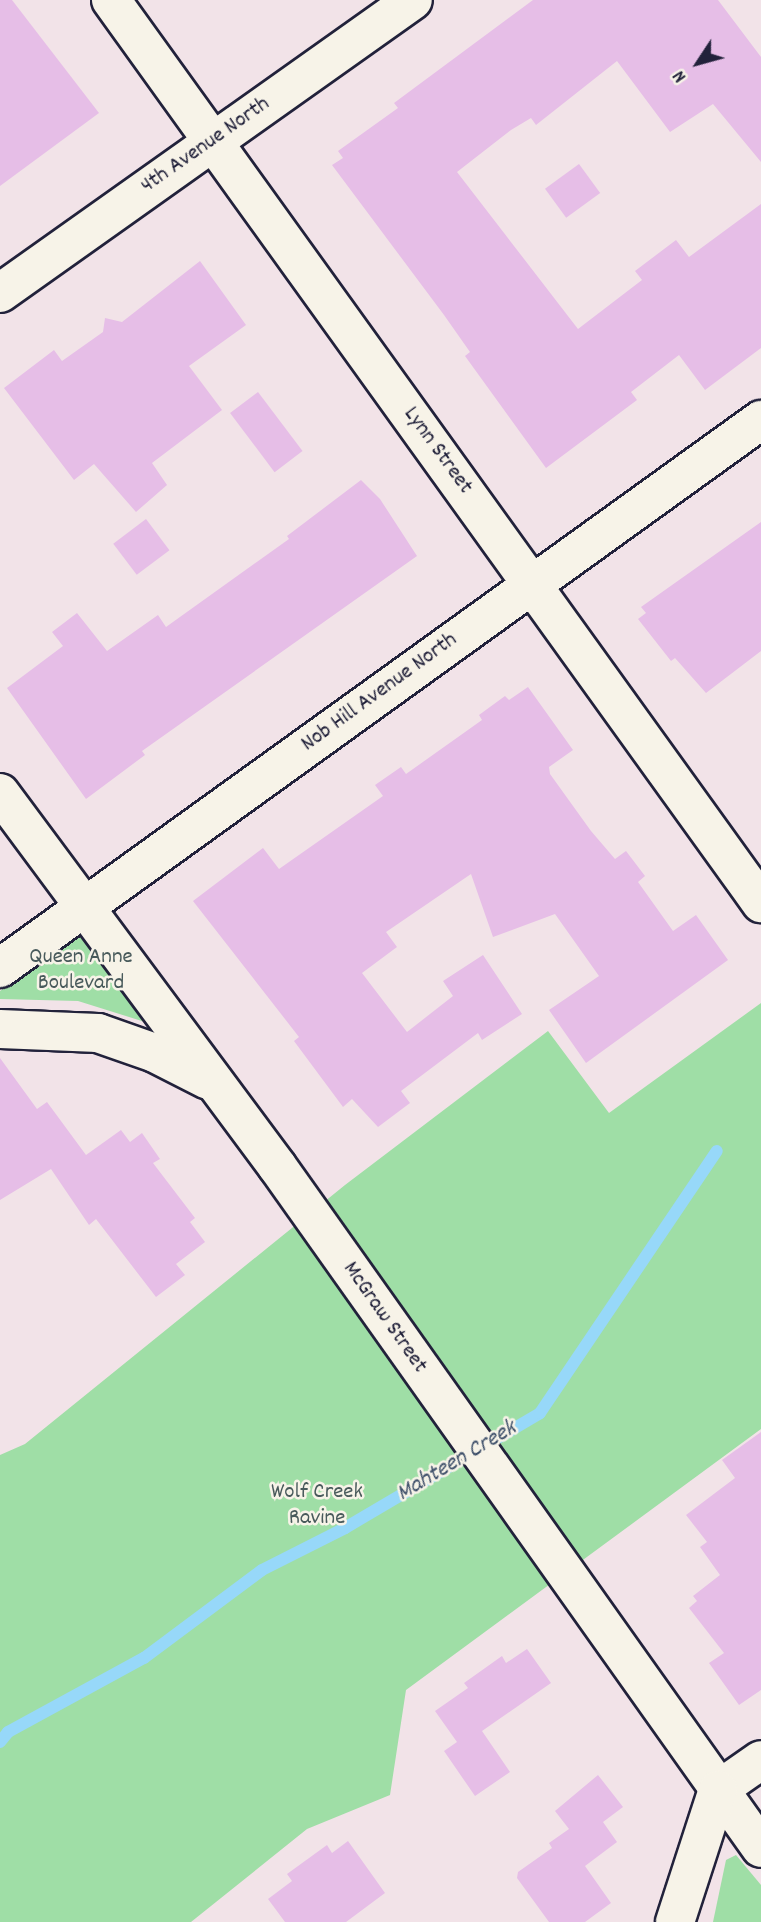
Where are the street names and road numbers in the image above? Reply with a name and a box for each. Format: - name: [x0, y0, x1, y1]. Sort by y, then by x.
- street label: 4th Avenue North: [136, 91, 276, 201]
- street label: Lynn Street: [396, 402, 478, 500]
- street label: Nob Hill Avenue North: [297, 627, 463, 759]
- street label: McGraw Street: [336, 1257, 432, 1379]

